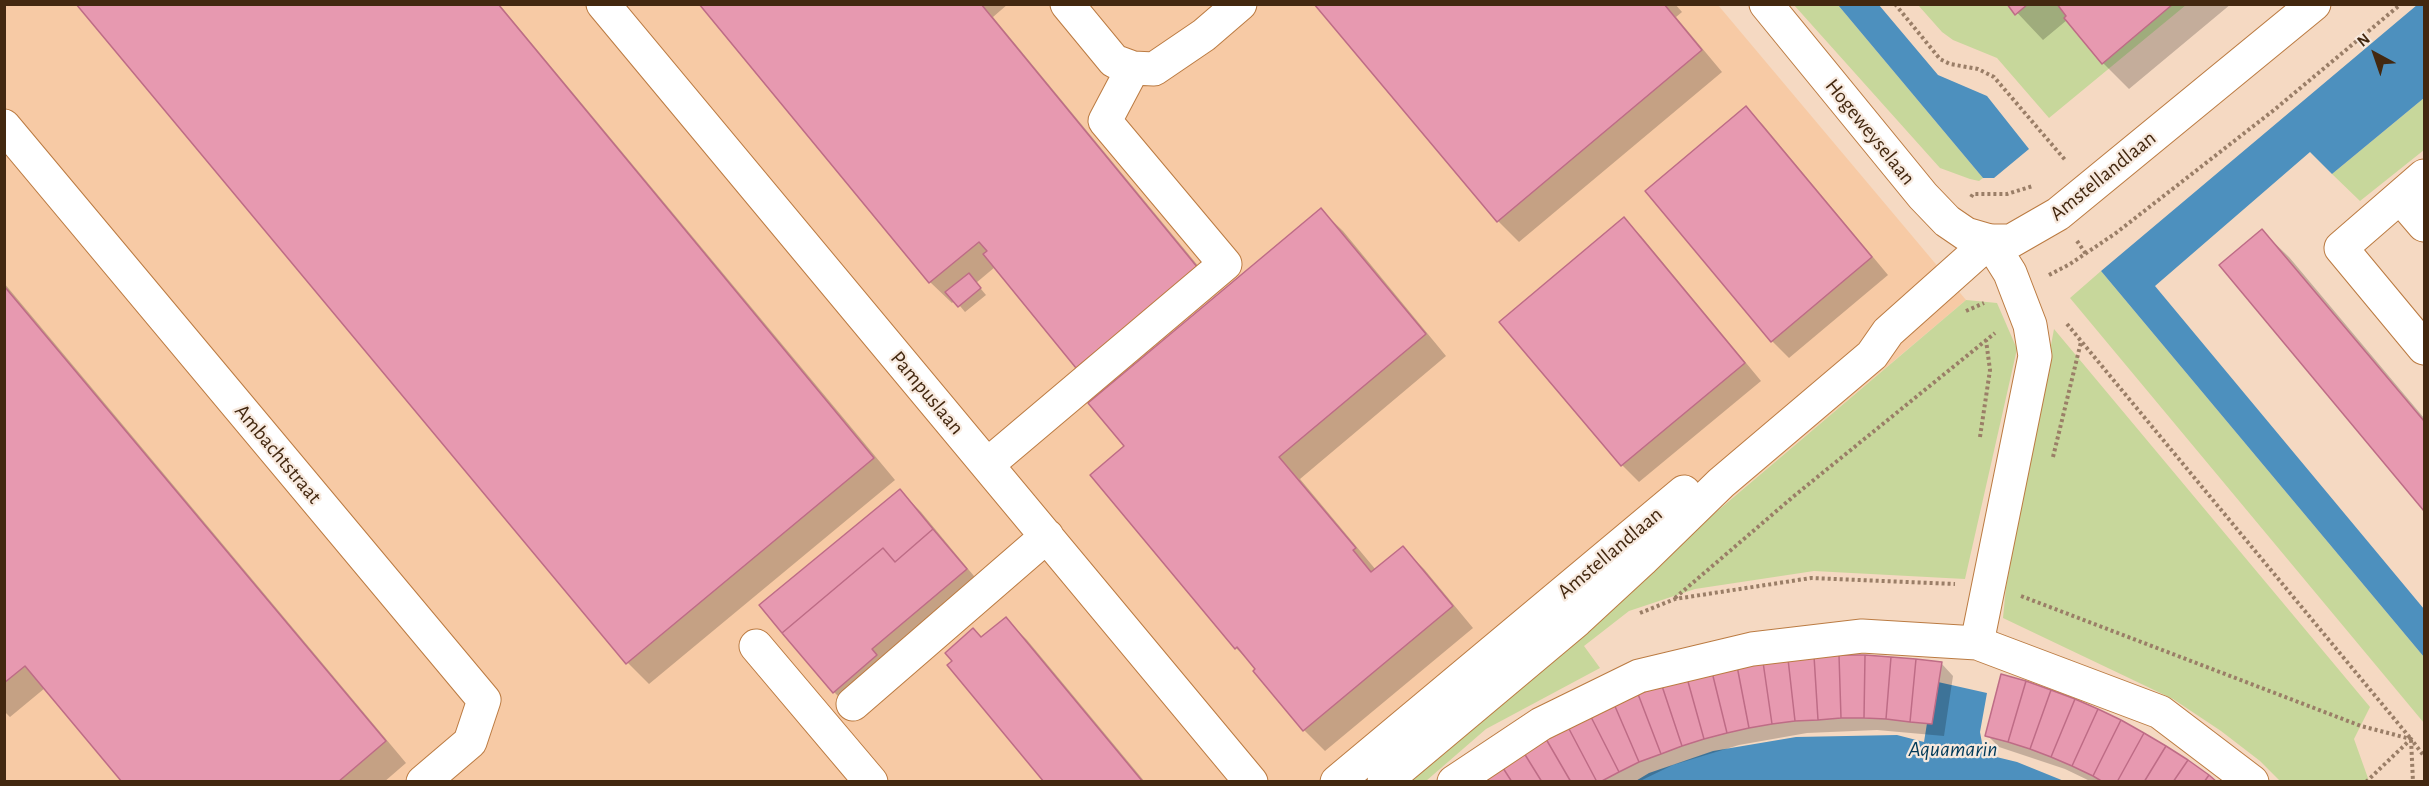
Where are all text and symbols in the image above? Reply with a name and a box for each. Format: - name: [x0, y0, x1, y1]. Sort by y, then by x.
- north arrow: [2345, 24, 2405, 84]
- text: N: [2354, 31, 2373, 50]
- street label: Hogeweyselaan: [1820, 74, 1920, 190]
- street label: Amstellandlaan: [2045, 125, 2161, 227]
- street label: Pampuslaan: [885, 346, 969, 440]
- street label: Ambachtstraat: [229, 399, 327, 509]
- street label: Amstellandlaan: [1552, 502, 1668, 604]
- water label: Aquamarin: [1909, 736, 1997, 762]

